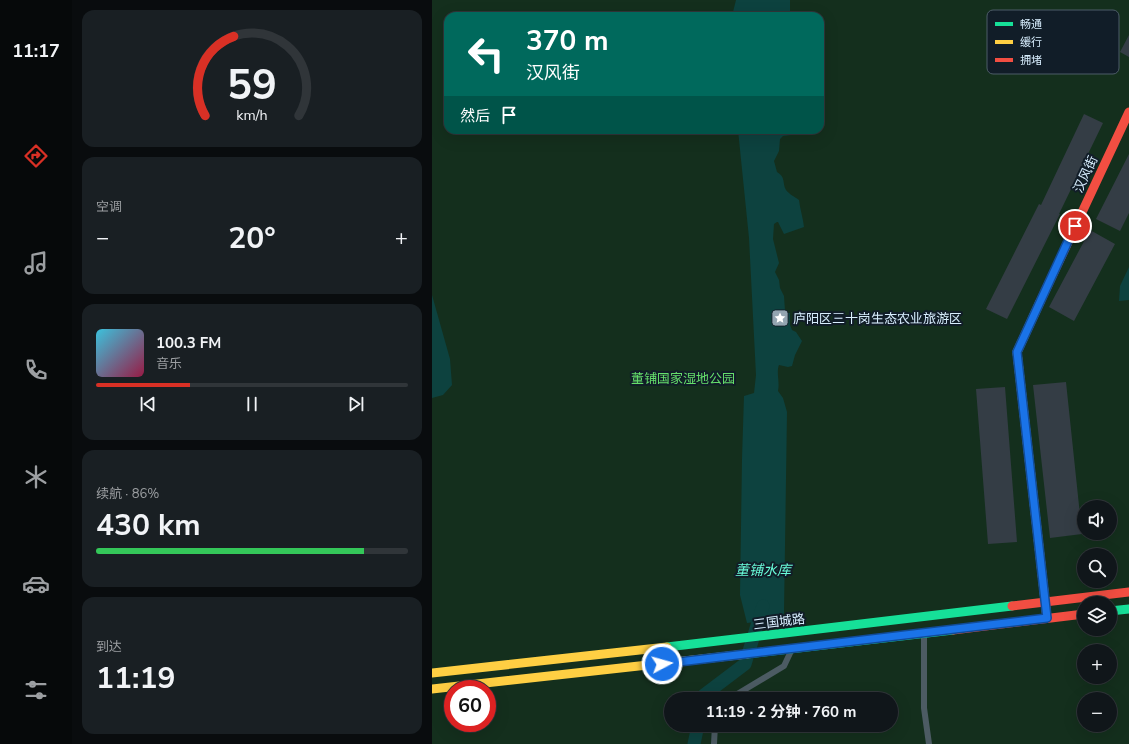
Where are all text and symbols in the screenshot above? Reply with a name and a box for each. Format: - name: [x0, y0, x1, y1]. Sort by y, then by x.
- legend: [987, 10, 1119, 74]
- text: 畅通: [1020, 17, 1042, 32]
- text: 370 m: [526, 22, 609, 60]
- icon: left: [460, 28, 512, 80]
- text: 缓行: [1020, 35, 1042, 50]
- text: 11:17: [12, 39, 60, 63]
- text: 拥堵: [1020, 53, 1042, 68]
- text: 59: [227, 57, 277, 114]
- text: 汉风街: [526, 61, 580, 85]
- icon: arrive: [498, 104, 520, 126]
- text: km/h: [236, 106, 268, 125]
- text: 然后: [460, 106, 490, 126]
- icon: directions: [22, 142, 50, 170]
- street label: 汉风街: [1070, 153, 1102, 196]
- text: 空调: [96, 198, 122, 216]
- pin: [1058, 209, 1092, 243]
- icon: arrive: [1064, 215, 1086, 237]
- text: 20°: [228, 218, 276, 259]
- text: −: [96, 223, 109, 253]
- text: +: [395, 223, 408, 253]
- icon: music: [22, 249, 50, 277]
- place icon: 庐阳区三十岗生态农业旅游区: [770, 308, 790, 328]
- place label: 庐阳区三十岗生态农业旅游区: [793, 310, 962, 328]
- text: 100.3 FM: [156, 333, 221, 353]
- text: 音乐: [156, 355, 182, 373]
- icon: phone: [22, 356, 50, 384]
- park label: 董铺国家湿地公园: [631, 370, 735, 388]
- icon: previous: [137, 393, 159, 415]
- icon: pause: [241, 393, 263, 415]
- icon: next: [345, 393, 367, 415]
- icon: climate: [22, 463, 50, 491]
- text: 续航 · 86%: [96, 485, 159, 503]
- map controls: [1077, 500, 1117, 732]
- button: sound: [1077, 500, 1117, 540]
- text: 430 km: [96, 505, 201, 546]
- button: search: [1077, 548, 1117, 588]
- water label: 董铺水库: [735, 561, 793, 580]
- icon: car: [22, 570, 50, 598]
- button: layers: [1077, 596, 1117, 636]
- street label: 三国城路: [752, 610, 806, 634]
- text: 到达: [96, 638, 122, 656]
- position arrow: [641, 643, 683, 685]
- button: +: [1077, 644, 1117, 684]
- text: 11:19: [96, 658, 175, 699]
- icon: filters: [22, 676, 50, 704]
- speed limit sign: 60: [444, 680, 496, 732]
- button: −: [1077, 692, 1117, 732]
- text: 11:19 · 2 分钟 · 760 m: [706, 702, 856, 722]

